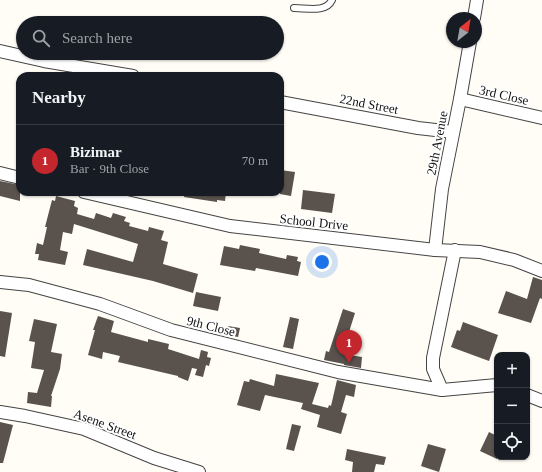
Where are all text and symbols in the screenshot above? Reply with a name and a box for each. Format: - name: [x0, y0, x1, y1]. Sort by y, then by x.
- north arrow: [446, 12, 482, 48]
- search box: [16, 16, 284, 60]
- icon: search: [30, 27, 52, 49]
- text: Search here: [62, 30, 132, 46]
- street label: 3rd Close: [478, 82, 530, 108]
- text: Nearby: [32, 88, 86, 107]
- street label: 22nd Street: [338, 91, 400, 117]
- street label: 29th Avenue: [423, 109, 451, 176]
- text: Bizimar: [70, 144, 122, 160]
- text: 1: [42, 153, 48, 168]
- text: 70 m: [242, 153, 268, 168]
- text: Bar · 9th Close: [70, 161, 149, 176]
- street label: School Drive: [279, 211, 349, 233]
- your location: [312, 252, 332, 272]
- street label: 9th Close: [185, 313, 237, 339]
- pin: 1: [336, 330, 362, 363]
- map controls: [494, 352, 530, 460]
- button: +: [494, 352, 530, 388]
- button: −: [494, 388, 530, 424]
- street label: Asene Street: [71, 406, 139, 442]
- button: locate: [494, 424, 530, 460]

